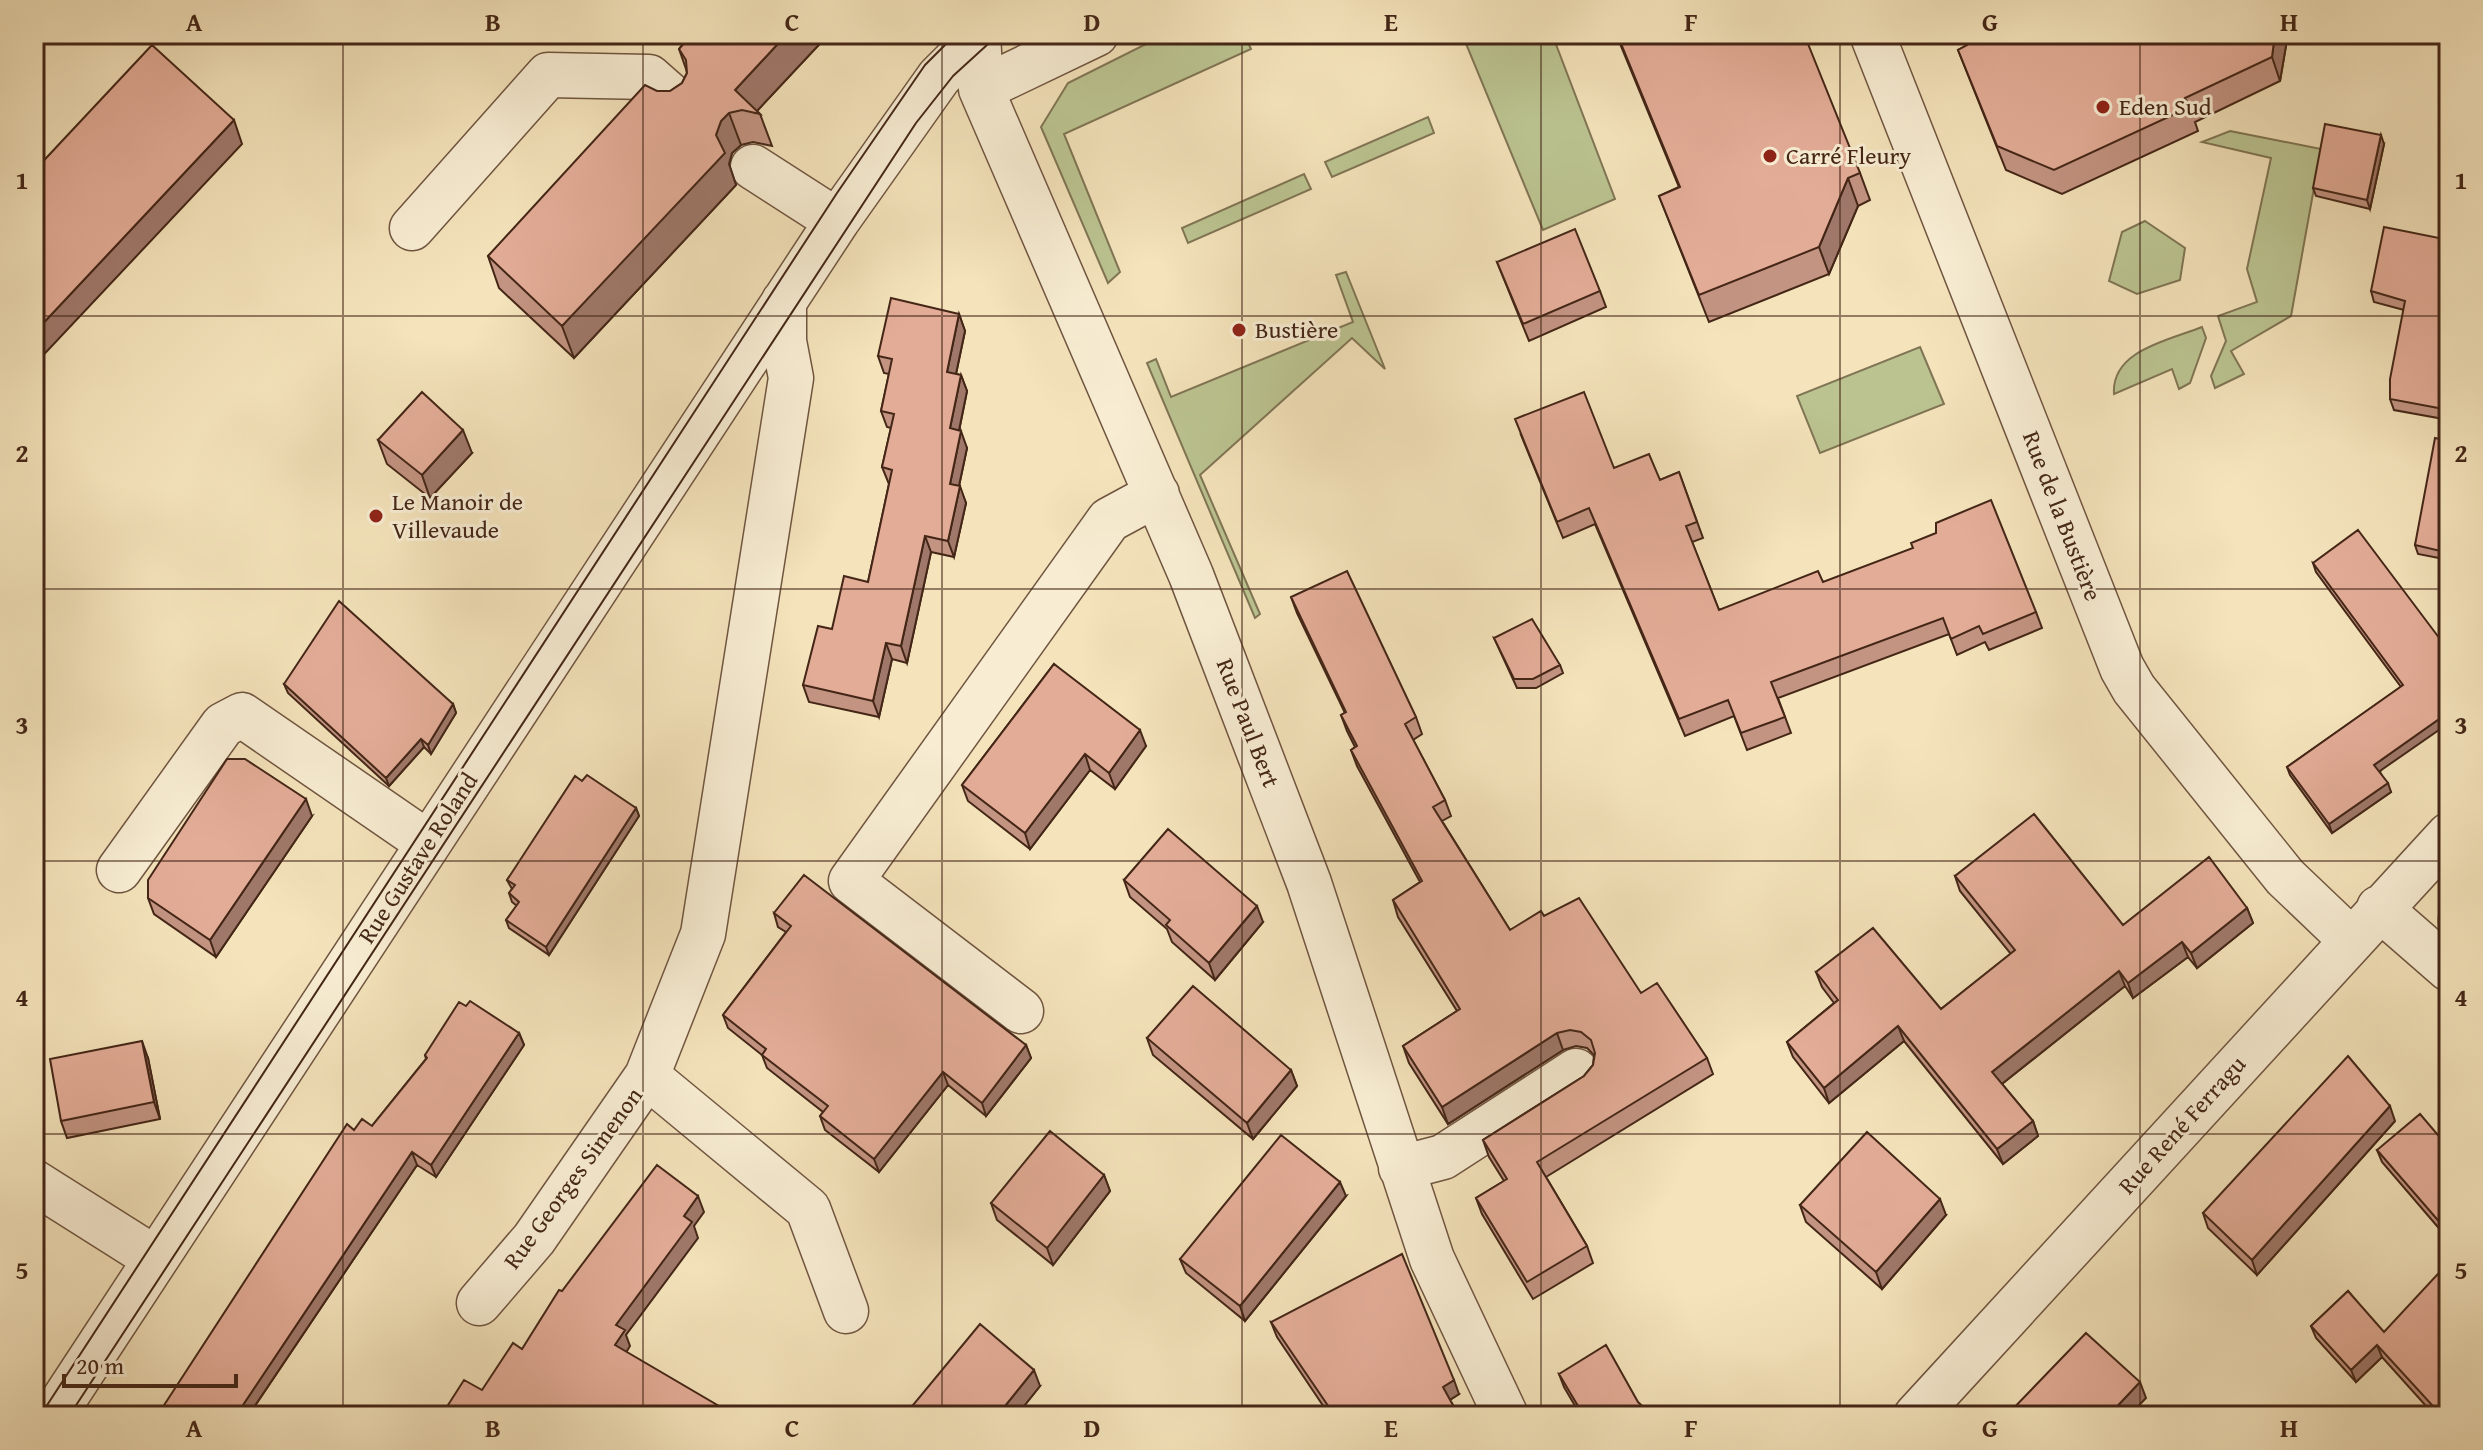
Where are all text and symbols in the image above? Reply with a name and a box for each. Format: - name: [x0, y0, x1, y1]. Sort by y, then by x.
- text: A: [186, 2, 203, 41]
- text: B: [485, 2, 501, 41]
- text: C: [785, 2, 799, 41]
- text: D: [1084, 2, 1100, 41]
- text: E: [1384, 2, 1398, 41]
- text: F: [1684, 2, 1698, 41]
- text: G: [1982, 2, 1998, 41]
- text: H: [2280, 2, 2298, 41]
- place label: Eden Sud: [2119, 89, 2212, 124]
- marker: Eden Sud: [2094, 98, 2112, 116]
- place label: Carré Fleury: [1786, 138, 1911, 173]
- marker: Carré Fleury: [1761, 147, 1779, 165]
- text: 1: [15, 160, 29, 199]
- text: 1: [2454, 160, 2468, 199]
- place label: Bustière: [1255, 312, 1338, 347]
- marker: Bustière: [1230, 321, 1248, 339]
- street label: Rue de la Bustière: [2014, 426, 2111, 606]
- text: 2: [15, 433, 29, 472]
- text: 2: [2454, 433, 2468, 472]
- place label: Le Manoir de Villevaude: [392, 484, 523, 547]
- marker: Le Manoir de Villevaude: [367, 507, 385, 525]
- street label: Rue Paul Bert: [1208, 653, 1289, 793]
- text: 3: [15, 705, 29, 744]
- text: 3: [2454, 705, 2468, 744]
- street label: Rue Gustave Roland: [349, 765, 486, 950]
- text: 4: [15, 977, 29, 1016]
- text: 4: [2454, 977, 2468, 1016]
- street label: Rue René Ferragu: [2110, 1047, 2254, 1202]
- street label: Rue Georges Simenon: [495, 1079, 651, 1276]
- text: 5: [15, 1250, 29, 1289]
- text: 5: [2454, 1250, 2468, 1289]
- scale bar: [64, 1338, 236, 1388]
- text: 20 m: [76, 1348, 124, 1383]
- text: A: [186, 1408, 203, 1447]
- text: B: [485, 1408, 501, 1447]
- text: C: [785, 1408, 799, 1447]
- text: D: [1084, 1408, 1100, 1447]
- text: E: [1384, 1408, 1398, 1447]
- text: F: [1684, 1408, 1698, 1447]
- text: G: [1982, 1408, 1998, 1447]
- text: H: [2280, 1408, 2298, 1447]

